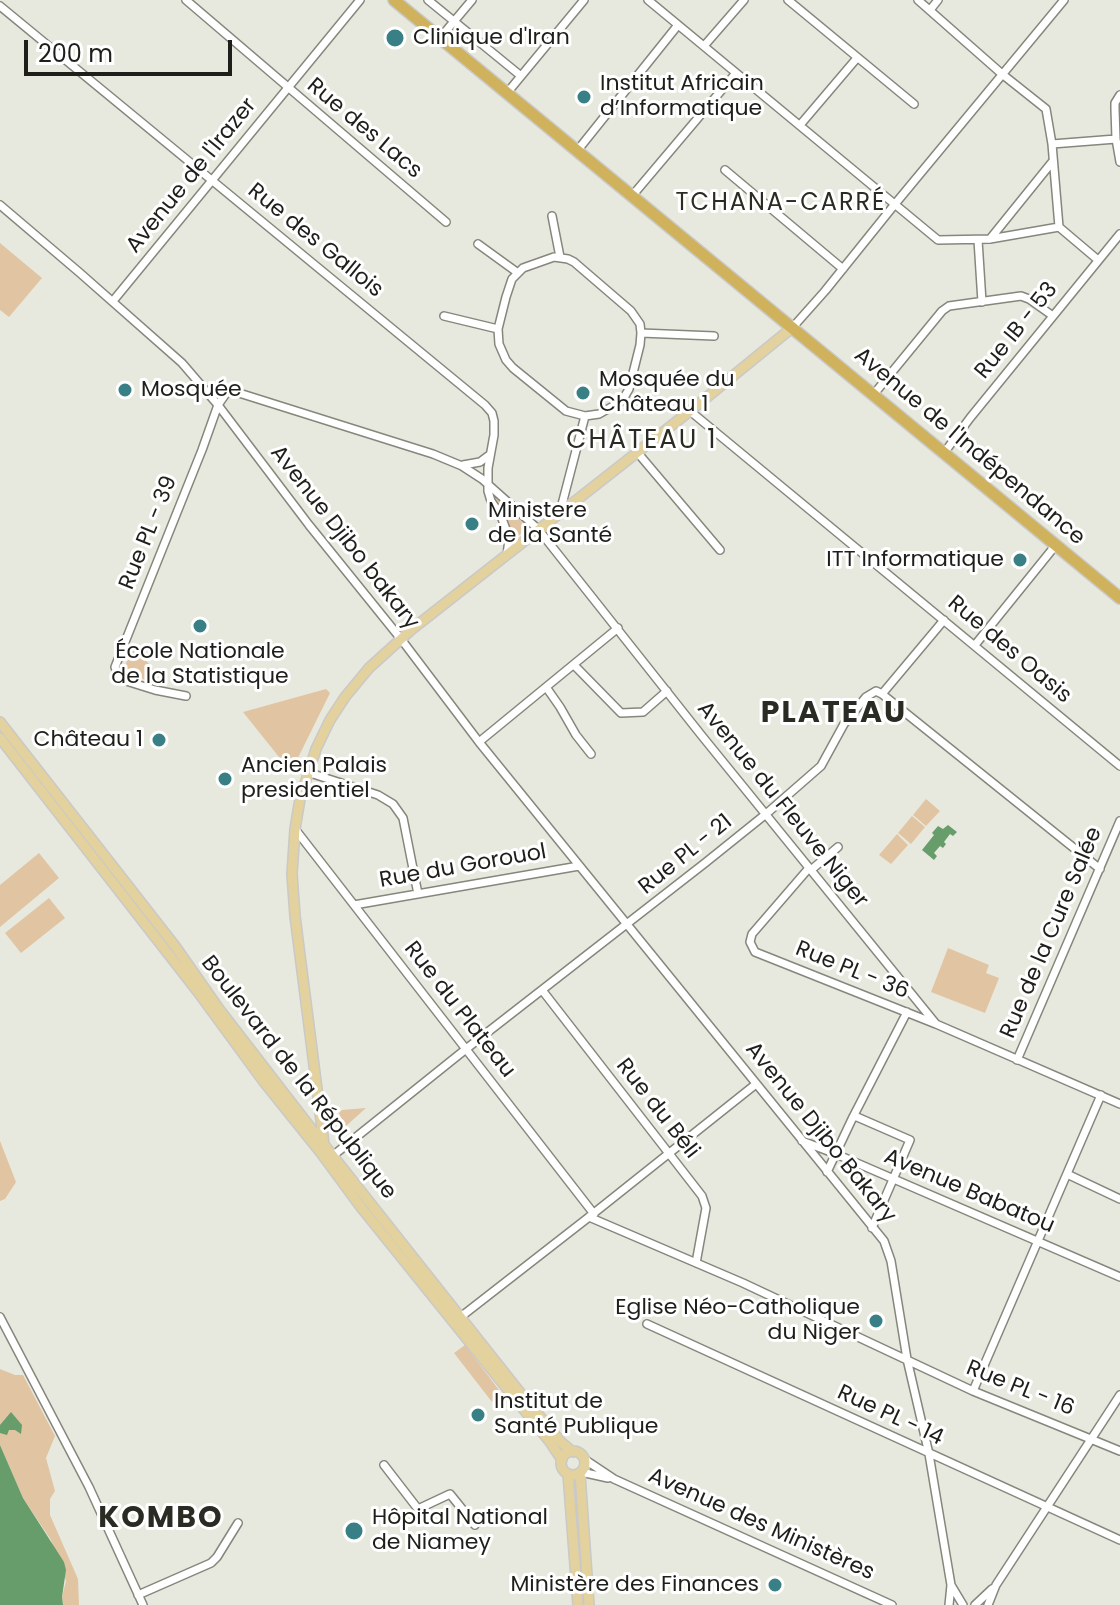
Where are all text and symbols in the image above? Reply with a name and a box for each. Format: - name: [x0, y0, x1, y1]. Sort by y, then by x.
- scale bar: [28, 24, 236, 74]
- place label: Clinique d'Iran: [413, 25, 570, 51]
- marker: Clinique d'Iran: [384, 27, 406, 49]
- text: 200 m: [38, 37, 113, 70]
- place label: Institut Africain d’Informatique: [600, 71, 764, 122]
- street label: Rue des Lacs: [301, 73, 427, 185]
- marker: Institut Africain d’Informatique: [575, 88, 593, 106]
- street label: Avenue de l'Irazer: [121, 93, 263, 259]
- street label: Rue des Gallois: [242, 178, 388, 304]
- district label: TCHANA-CARRÉ: [676, 190, 886, 218]
- street label: Rue IB - 53: [970, 277, 1064, 385]
- street label: Avenue de l'Indépendance: [848, 343, 1090, 551]
- place label: Mosquée du Château 1: [599, 367, 735, 418]
- place label: Mosquée: [141, 377, 242, 403]
- marker: Mosquée: [116, 381, 134, 399]
- marker: Mosquée du Château 1: [574, 384, 592, 402]
- district label: CHÂTEAU 1: [566, 425, 718, 457]
- street label: Avenue Djibo bakary: [264, 441, 424, 635]
- street label: Rue PL - 39: [114, 472, 184, 594]
- place label: Ministere de la Santé: [488, 498, 612, 550]
- marker: Ministere de la Santé: [463, 515, 481, 533]
- place label: ITT Informatique: [826, 547, 1004, 573]
- marker: ITT Informatique: [1011, 551, 1029, 569]
- street label: Rue des Oasis: [942, 591, 1076, 709]
- marker: École Nationale de la Statistique: [191, 617, 209, 635]
- place label: École Nationale de la Statistique: [111, 639, 289, 690]
- district label: PLATEAU: [761, 696, 907, 732]
- street label: Avenue du Fleuve Niger: [691, 697, 873, 913]
- place label: Château 1: [34, 727, 143, 753]
- marker: Château 1: [150, 731, 168, 749]
- place label: Ancien Palais presidentiel: [241, 753, 387, 804]
- marker: Ancien Palais presidentiel: [216, 770, 234, 788]
- street label: Rue PL - 21: [634, 809, 738, 901]
- street label: Rue de la Cure Salée: [996, 823, 1108, 1043]
- street label: Rue du Gorouol: [378, 839, 548, 895]
- street label: Rue PL - 36: [791, 936, 913, 1006]
- street label: Rue du Plateau: [398, 937, 520, 1083]
- street label: Boulevard de la République: [195, 951, 401, 1205]
- street label: Avenue Djibo Bakary: [739, 1037, 901, 1229]
- street label: Rue du Béli: [610, 1054, 704, 1164]
- street label: Avenue Babatou: [880, 1144, 1058, 1240]
- place label: Eglise Néo-Catholique du Niger: [615, 1295, 860, 1346]
- marker: Eglise Néo-Catholique du Niger: [867, 1312, 885, 1330]
- street label: Rue PL - 16: [962, 1355, 1078, 1423]
- street label: Rue PL - 14: [833, 1380, 947, 1452]
- place label: Institut de Santé Publique: [494, 1389, 658, 1440]
- marker: Institut de Santé Publique: [469, 1406, 487, 1424]
- street label: Avenue des Ministères: [644, 1463, 878, 1587]
- district label: KOMBO: [98, 1501, 224, 1537]
- place label: Hôpital National de Niamey: [372, 1505, 548, 1556]
- marker: Hôpital National de Niamey: [343, 1520, 365, 1542]
- place label: Ministère des Finances: [510, 1572, 759, 1598]
- marker: Ministère des Finances: [766, 1576, 784, 1594]

